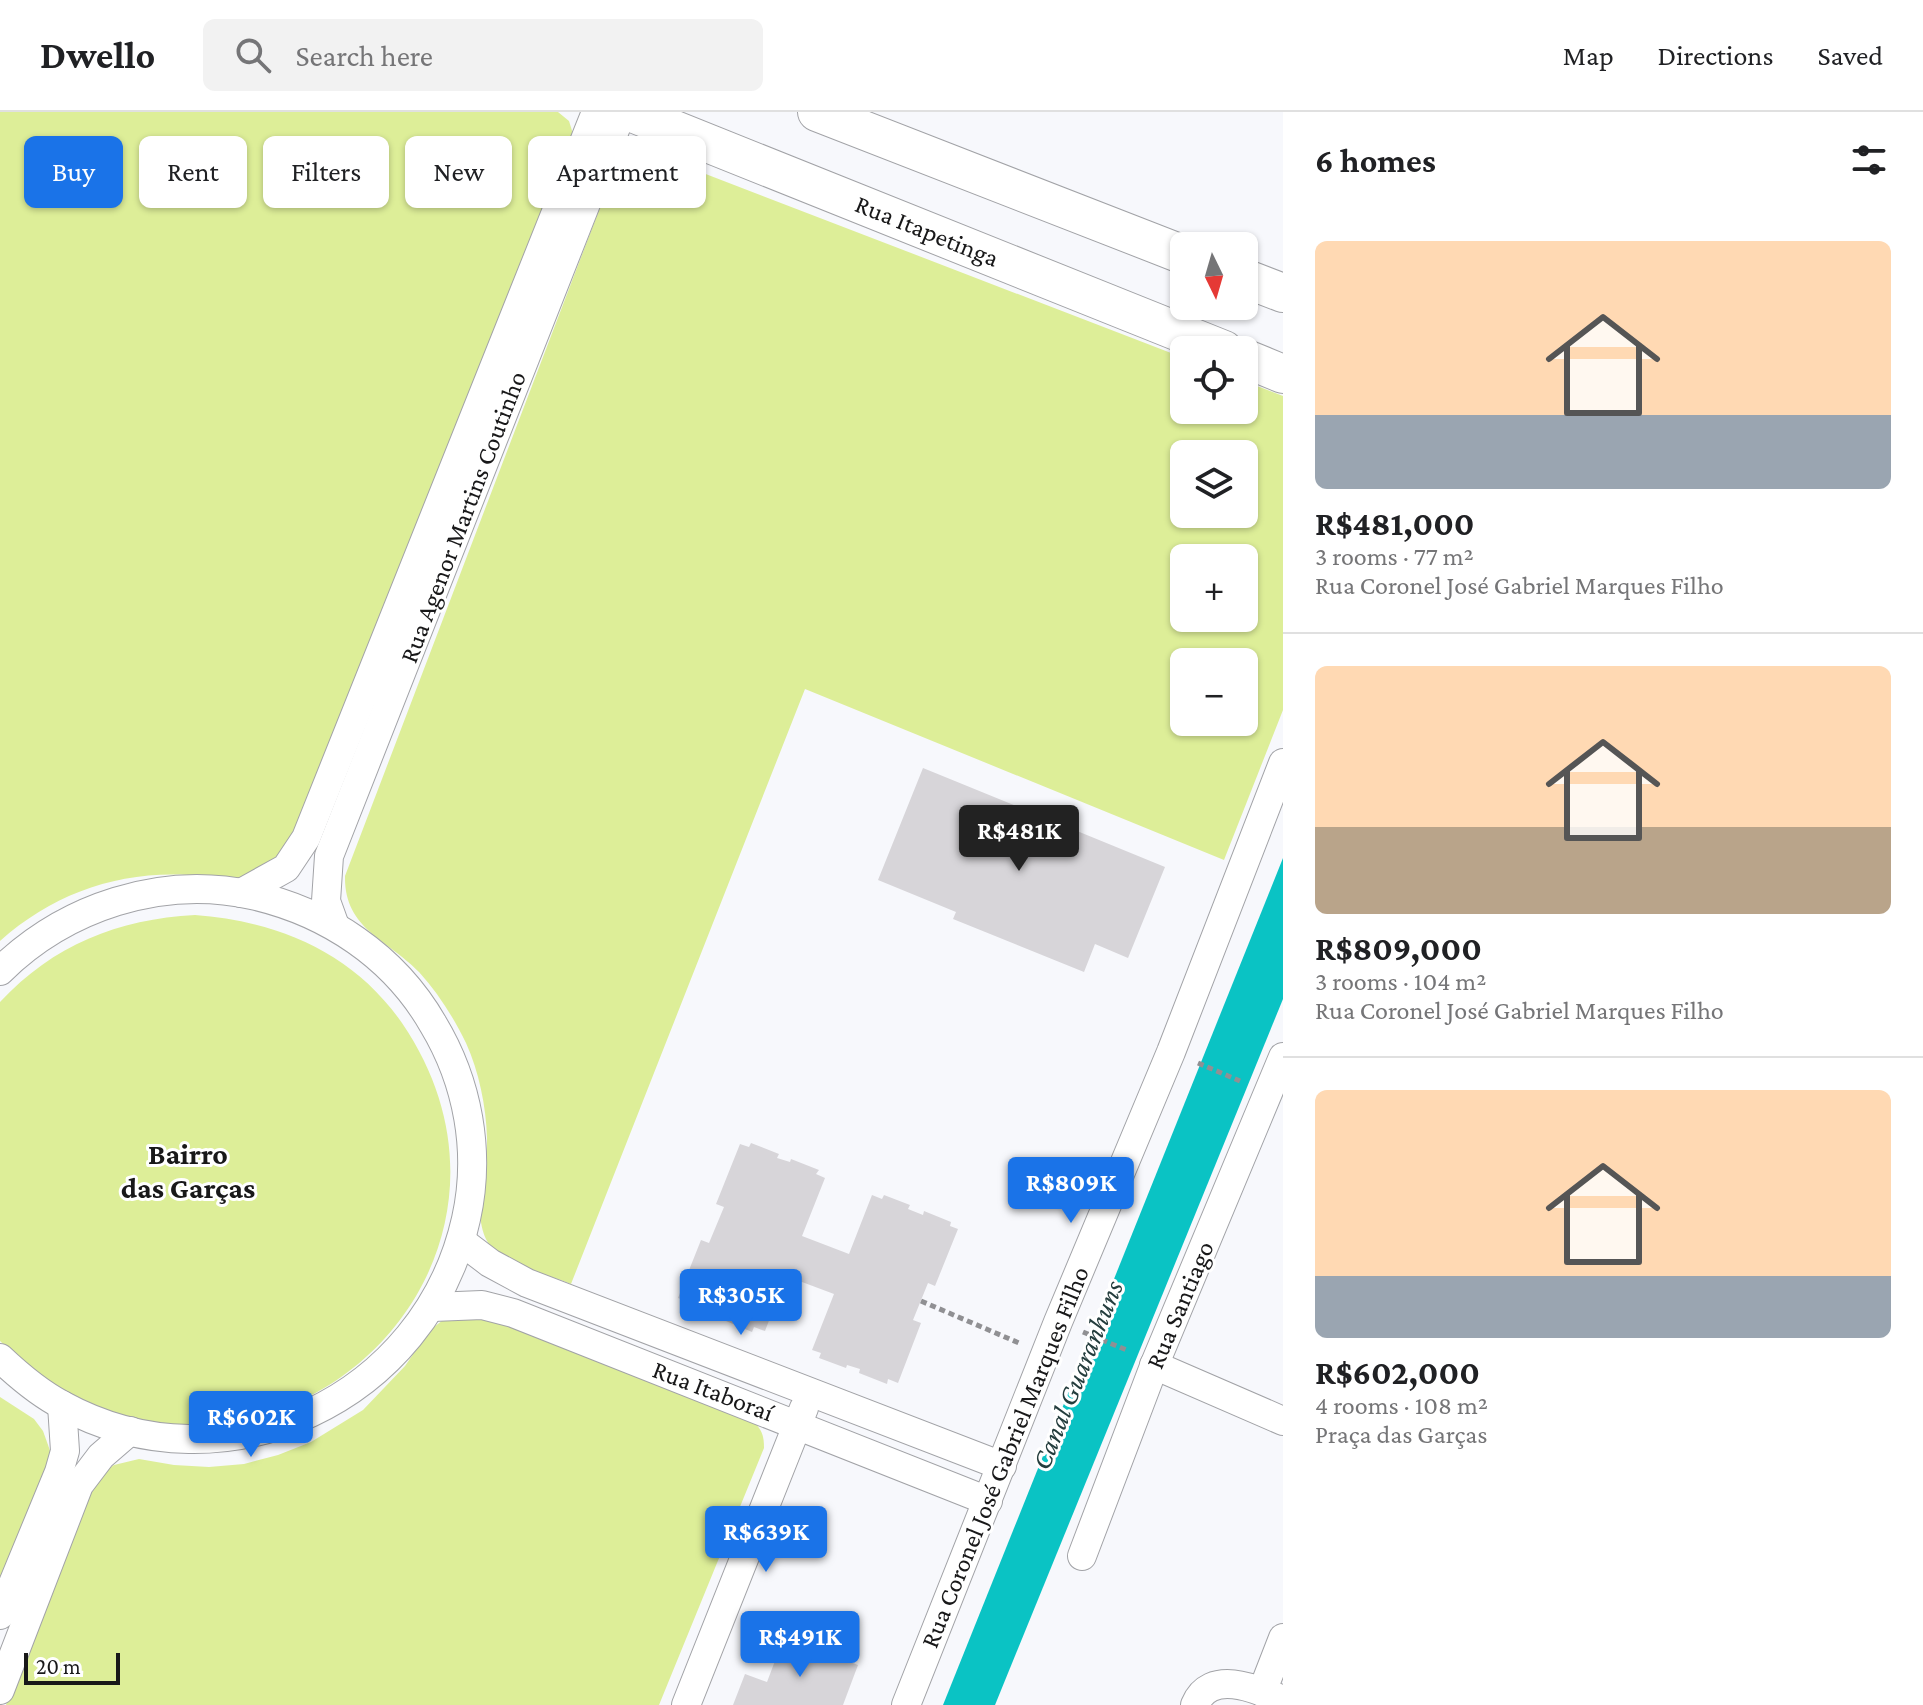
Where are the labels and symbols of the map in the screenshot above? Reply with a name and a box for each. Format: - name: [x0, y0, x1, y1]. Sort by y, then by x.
- street label: Rua Itapetinga: [851, 189, 1003, 273]
- north arrow: [1170, 232, 1258, 320]
- street label: Rua Agenor Martins Coutinho: [394, 367, 532, 667]
- pin: R$481K: [954, 805, 1084, 873]
- district label: Bairro das Garças: [121, 1137, 255, 1204]
- pin: R$809K: [1006, 1157, 1136, 1225]
- street label: Rua Santiago: [1140, 1237, 1220, 1373]
- street label: Rua Coronel José Gabriel Marques Filho: [915, 1262, 1095, 1652]
- pin: R$305K: [676, 1269, 806, 1337]
- water label: Canal Guaranhuns: [1025, 1276, 1129, 1474]
- street label: Rua Itaboraí: [649, 1355, 779, 1428]
- pin: R$602K: [186, 1391, 316, 1459]
- pin: R$639K: [701, 1506, 831, 1574]
- pin: R$491K: [735, 1611, 865, 1679]
- scale bar: [24, 1649, 120, 1685]

